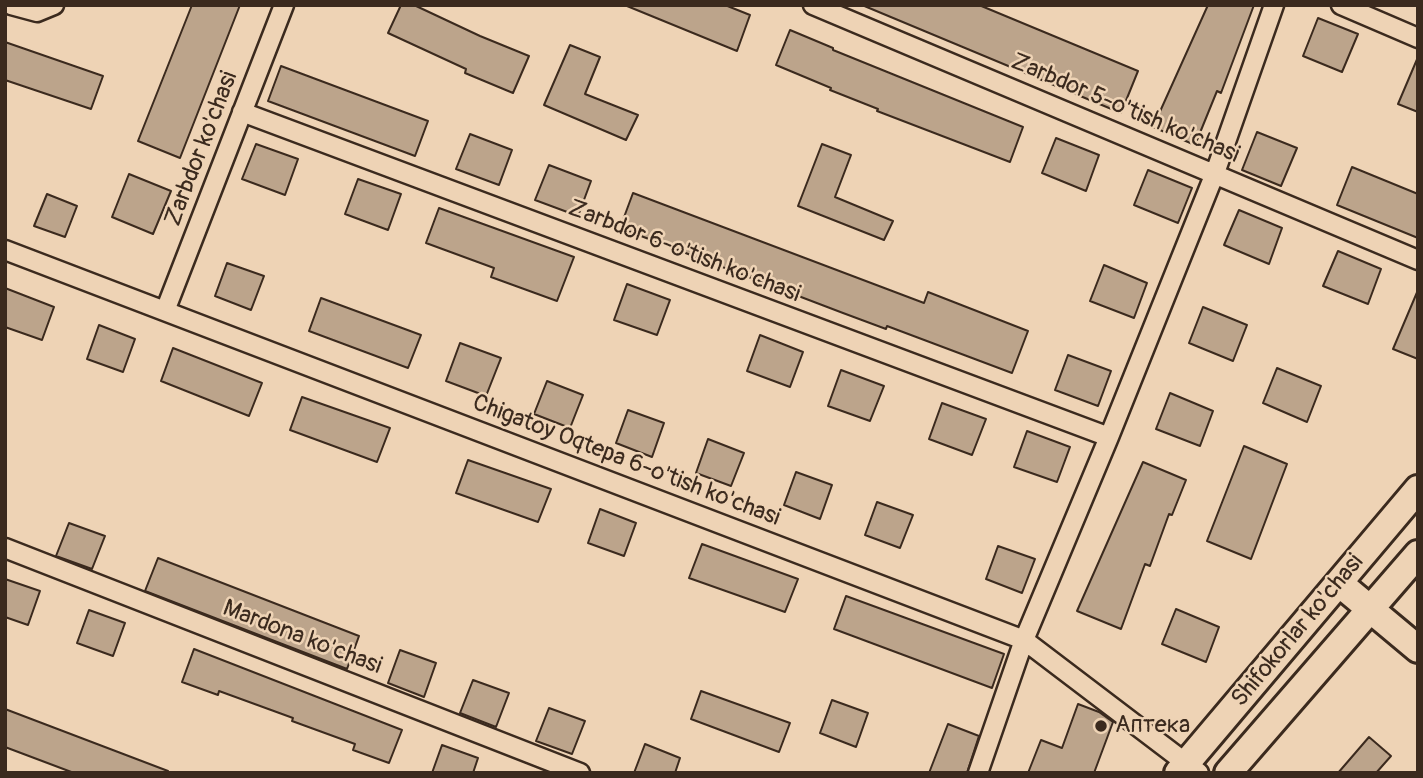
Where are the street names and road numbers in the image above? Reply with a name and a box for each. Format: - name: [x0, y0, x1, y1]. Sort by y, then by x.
- street label: Zarbdor 5-o'tish ko'chasi: [1007, 48, 1243, 170]
- street label: Zarbdor ko'chasi: [159, 68, 245, 230]
- street label: Zarbdor 6-o'tish ko'chasi: [564, 194, 804, 310]
- street label: Chigatoy Oqtepa 6-o'tish ko'chasi: [468, 389, 784, 533]
- street label: Shifokorlar ko'chasi: [1226, 549, 1370, 713]
- street label: Mardona ko'chasi: [219, 595, 385, 681]

